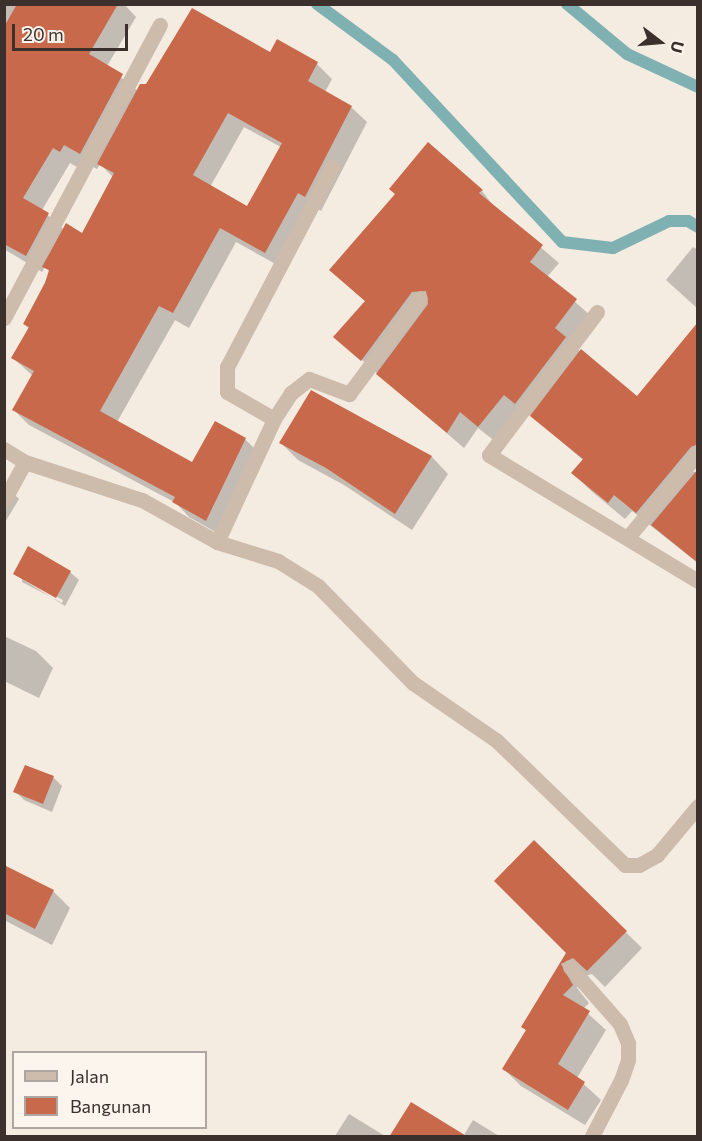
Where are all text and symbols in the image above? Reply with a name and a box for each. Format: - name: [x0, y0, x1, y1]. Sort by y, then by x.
- scale bar: [15, 12, 130, 50]
- north arrow: [630, 12, 690, 72]
- text: 20 m: [23, 23, 64, 45]
- text: U: [667, 39, 689, 55]
- legend: [12, 1051, 207, 1129]
- text: Jalan: [70, 1065, 109, 1087]
- text: Bangunan: [70, 1095, 151, 1117]

